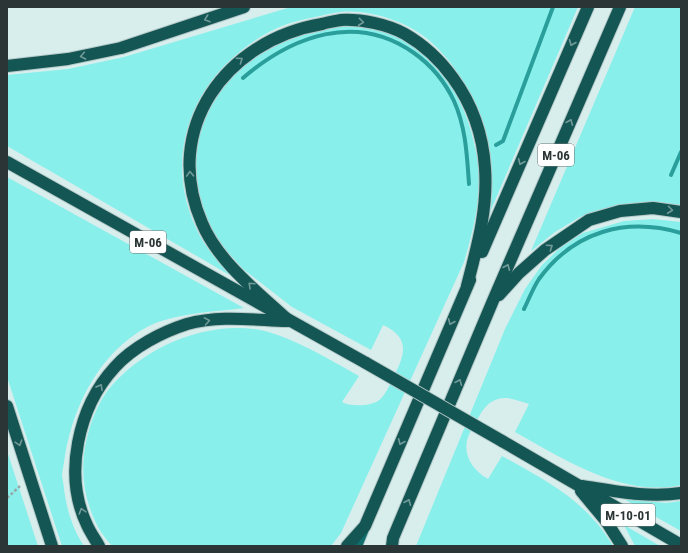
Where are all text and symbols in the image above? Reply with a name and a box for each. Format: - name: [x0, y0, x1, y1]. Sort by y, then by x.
- one-way arrow: [204, 15, 211, 23]
- one-way arrow: [358, 17, 364, 26]
- one-way arrow: [569, 39, 577, 46]
- one-way arrow: [79, 52, 86, 60]
- one-way arrow: [236, 58, 243, 65]
- one-way arrow: [565, 119, 573, 127]
- road number: М-06: [538, 144, 574, 166]
- one-way arrow: [517, 158, 525, 165]
- one-way arrow: [185, 171, 194, 177]
- one-way arrow: [667, 206, 673, 215]
- road number: М-06: [130, 231, 166, 253]
- one-way arrow: [545, 244, 552, 251]
- one-way arrow: [503, 264, 511, 271]
- one-way arrow: [248, 282, 256, 289]
- one-way arrow: [204, 317, 210, 326]
- one-way arrow: [448, 319, 456, 326]
- one-way arrow: [454, 379, 462, 386]
- one-way arrow: [96, 384, 103, 391]
- one-way arrow: [398, 438, 406, 445]
- one-way arrow: [14, 440, 23, 447]
- one-way arrow: [403, 499, 411, 507]
- road number: М-10-01: [601, 504, 655, 526]
- one-way arrow: [78, 508, 87, 515]

